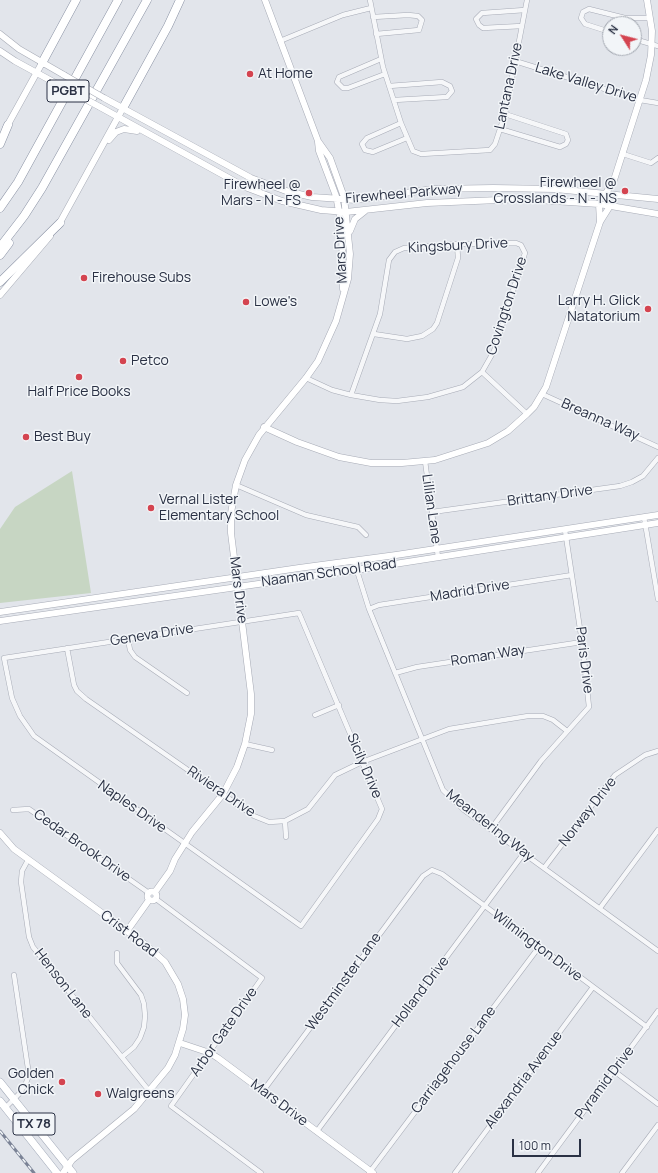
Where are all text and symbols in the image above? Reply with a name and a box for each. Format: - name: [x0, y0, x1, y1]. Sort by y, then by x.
- north arrow: [602, 16, 642, 56]
- text: N: [604, 22, 621, 37]
- street label: Lantana Drive: [492, 41, 526, 131]
- street label: Lake Valley Drive: [533, 59, 639, 107]
- place label: At Home: [258, 66, 313, 82]
- marker: At Home: [245, 69, 255, 79]
- road number: PGBT: [47, 80, 89, 102]
- place label: Firewheel @ Crosslands - N - NS: [493, 175, 617, 208]
- place label: Firewheel @ Mars - N - FS: [221, 177, 301, 210]
- street label: Firewheel Parkway: [345, 181, 463, 207]
- marker: Firewheel @ Crosslands - N - NS: [620, 186, 630, 196]
- marker: Firewheel @ Mars - N - FS: [304, 188, 314, 198]
- street label: Mars Drive: [331, 216, 351, 284]
- street label: Kingsbury Drive: [408, 235, 508, 257]
- street label: Covington Drive: [483, 255, 531, 357]
- place label: Firehouse Subs: [92, 270, 191, 286]
- marker: Firehouse Subs: [79, 273, 89, 283]
- place label: Larry H. Glick Natatorium: [558, 293, 640, 326]
- place label: Lowe's: [254, 294, 297, 310]
- marker: Lowe's: [241, 297, 251, 307]
- marker: Larry H. Glick Natatorium: [643, 304, 653, 314]
- place label: Petco: [131, 353, 169, 369]
- marker: Petco: [118, 356, 128, 366]
- marker: Half Price Books: [74, 372, 84, 382]
- place label: Half Price Books: [28, 384, 130, 400]
- street label: Breanna Way: [558, 395, 642, 445]
- place label: Best Buy: [34, 429, 91, 445]
- marker: Best Buy: [21, 432, 31, 442]
- street label: Lillian Lane: [418, 473, 444, 545]
- street label: Brittany Drive: [506, 482, 594, 510]
- place label: Vernal Lister Elementary School: [159, 492, 279, 524]
- marker: Vernal Lister Elementary School: [146, 503, 156, 513]
- street label: Naaman School Road: [260, 555, 398, 591]
- street label: Mars Drive: [226, 556, 250, 624]
- street label: Madrid Drive: [429, 576, 511, 606]
- street label: Geneva Drive: [109, 620, 195, 650]
- street label: Paris Drive: [572, 626, 596, 694]
- street label: Roman Way: [450, 642, 526, 670]
- street label: Sicily Drive: [343, 731, 385, 801]
- street label: Riviera Drive: [184, 763, 258, 821]
- street label: Norway Drive: [556, 774, 620, 850]
- street label: Naples Drive: [94, 777, 170, 837]
- street label: Meandering Way: [443, 786, 537, 866]
- street label: Cedar Brook Drive: [30, 806, 134, 886]
- street label: Crist Road: [97, 907, 161, 961]
- street label: Wilmington Drive: [489, 907, 585, 985]
- street label: Westminster Lane: [303, 930, 385, 1034]
- street label: Henson Lane: [31, 946, 95, 1022]
- street label: Holland Drive: [389, 953, 453, 1031]
- street label: Arbor Gate Drive: [187, 984, 261, 1080]
- street label: Carriagehouse Lane: [408, 1003, 500, 1117]
- street label: Alexandria Avenue: [482, 1028, 566, 1132]
- street label: Pyramid Drive: [572, 1043, 638, 1123]
- place label: Golden Chick: [8, 1066, 54, 1098]
- street label: Mars Drive: [247, 1076, 311, 1130]
- marker: Golden Chick: [57, 1077, 67, 1087]
- place label: Walgreens: [106, 1086, 175, 1102]
- marker: Walgreens: [93, 1089, 103, 1099]
- road number: TX 78: [13, 1113, 55, 1135]
- scale bar: [514, 1131, 583, 1157]
- text: 100 m: [519, 1137, 551, 1154]

